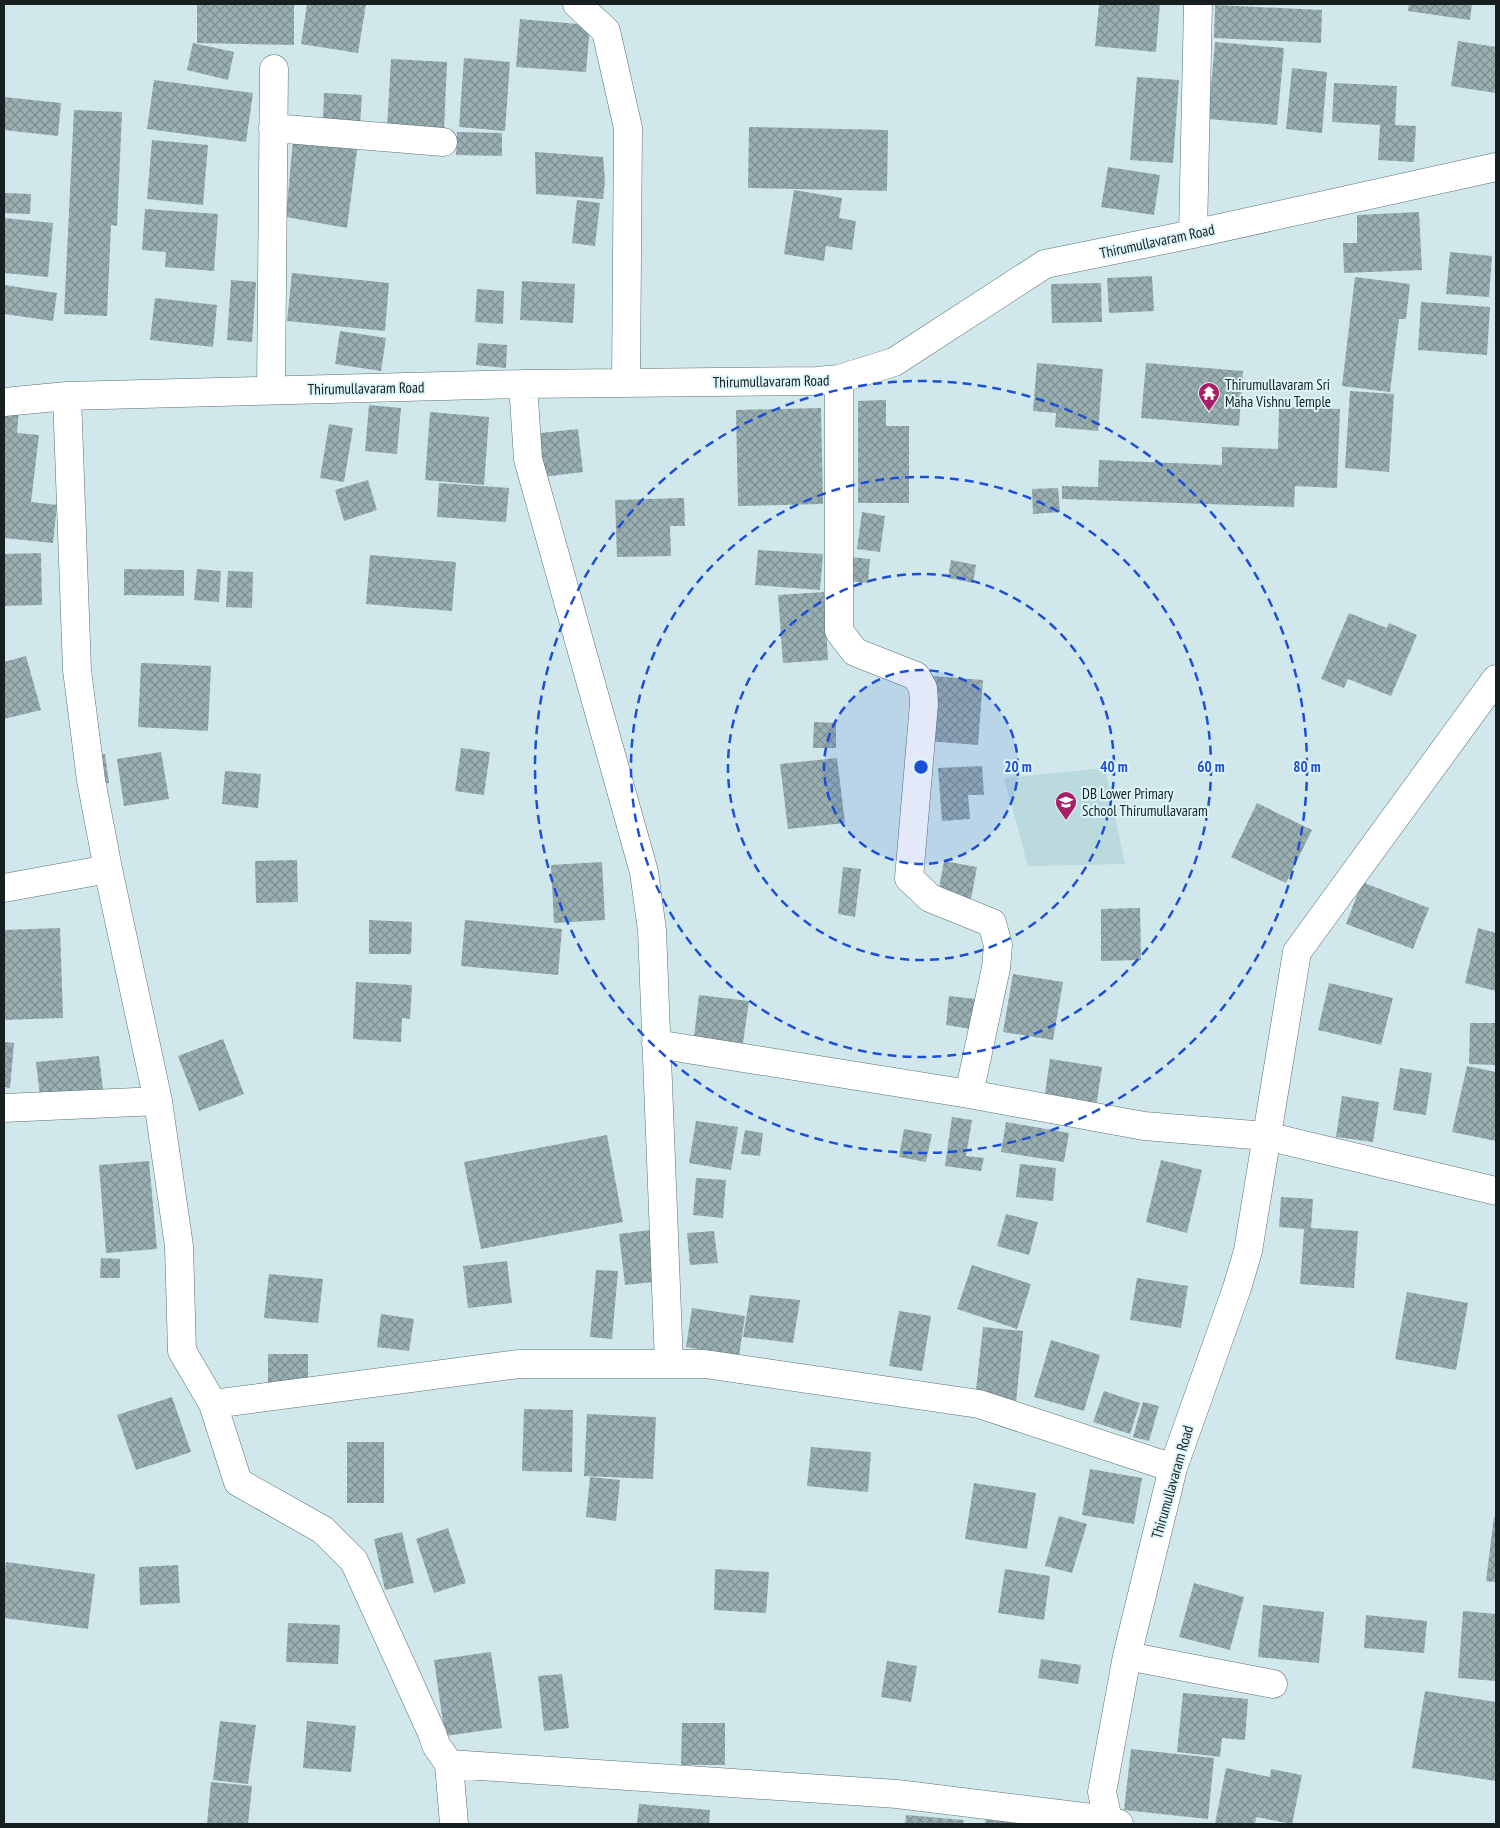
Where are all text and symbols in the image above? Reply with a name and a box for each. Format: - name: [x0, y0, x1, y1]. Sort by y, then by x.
- street label: Thirumullavaram Road: [1098, 220, 1216, 262]
- street label: Thirumullavaram Road: [712, 370, 830, 392]
- place label: Thirumullavaram Sri Maha Vishnu Temple: [1225, 375, 1331, 411]
- street label: Thirumullavaram Road: [307, 377, 425, 399]
- temple icon: Thirumullavaram Sri Maha Vishnu Temple: [1197, 381, 1221, 412]
- text: 20 m: [1004, 757, 1032, 776]
- text: 40 m: [1100, 757, 1128, 776]
- text: 60 m: [1197, 757, 1225, 776]
- text: 80 m: [1293, 757, 1321, 776]
- centre of rings: [912, 758, 930, 776]
- place label: DB Lower Primary School Thirumullavaram: [1082, 784, 1208, 820]
- school or university icon: DB Lower Primary School Thirumullavaram: [1054, 790, 1078, 821]
- street label: Thirumullavaram Road: [1147, 1423, 1197, 1541]

